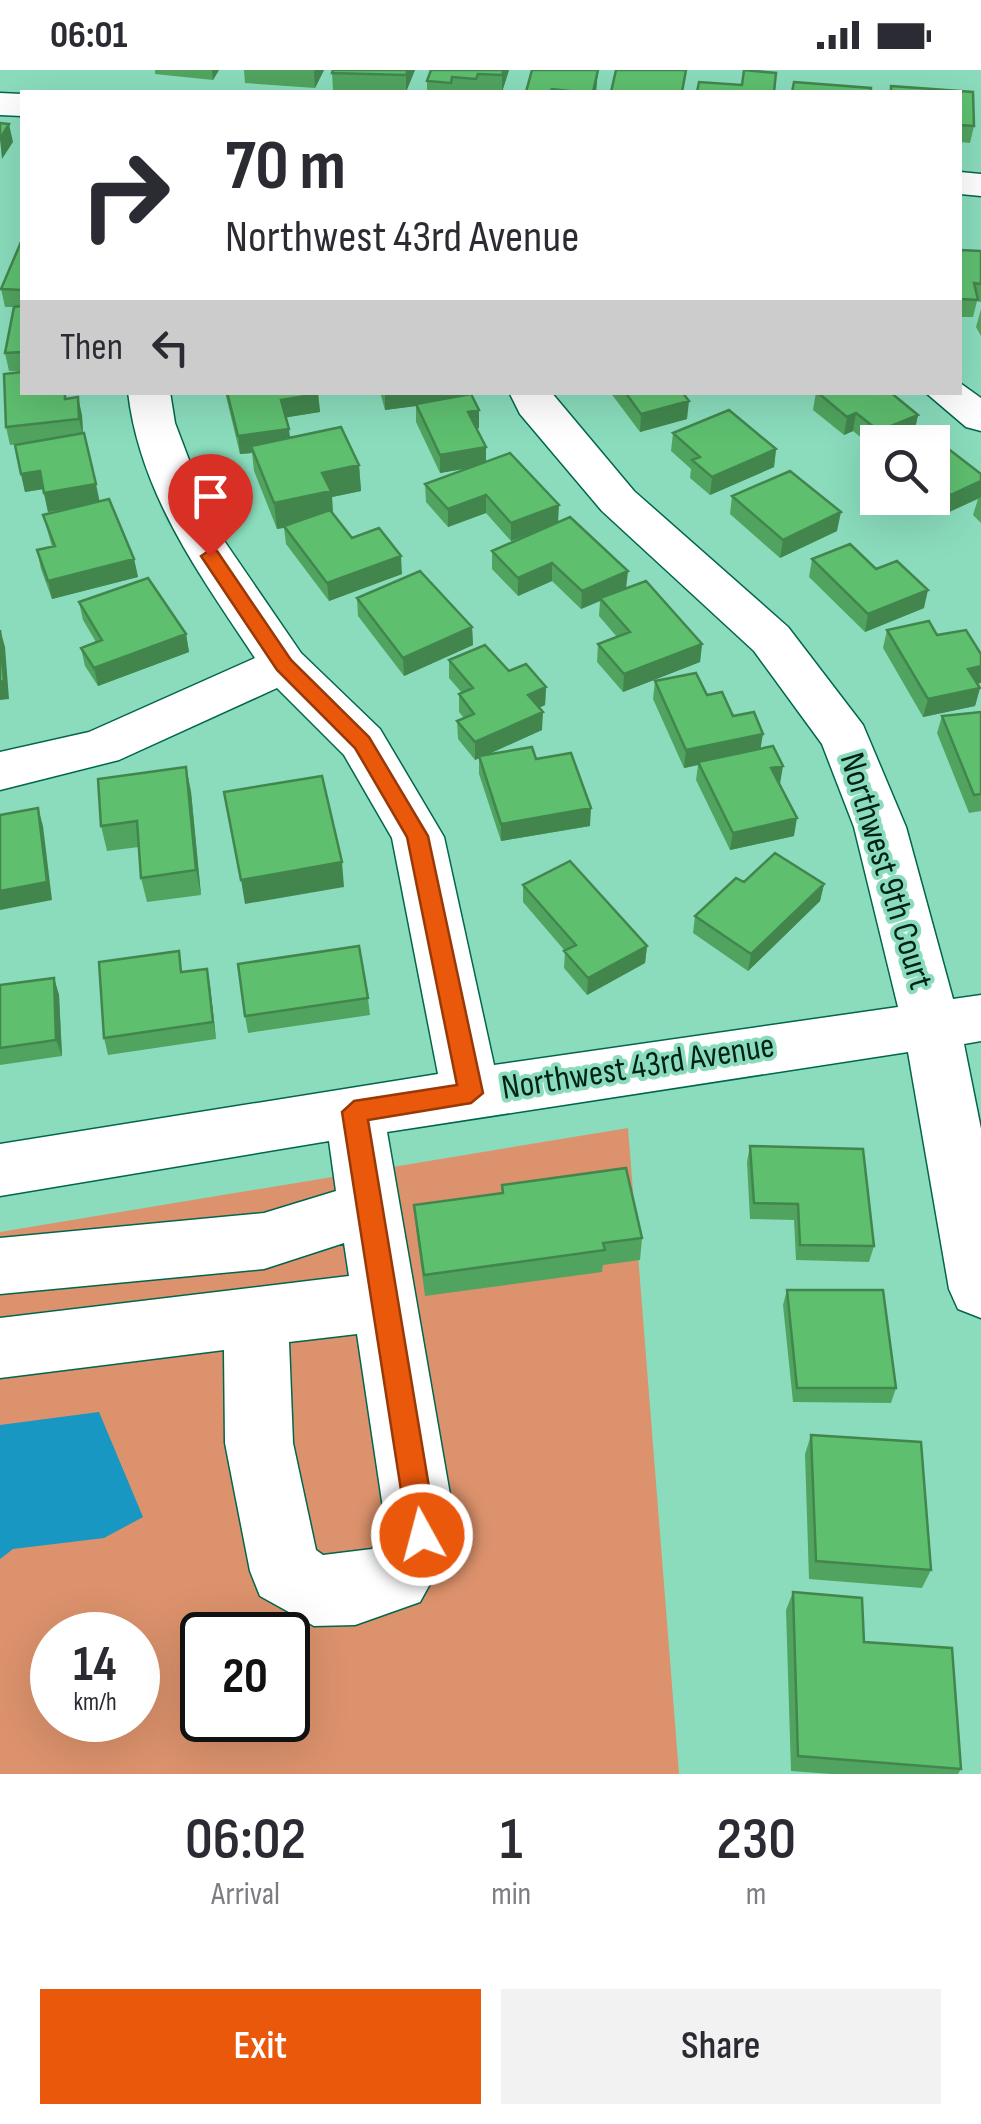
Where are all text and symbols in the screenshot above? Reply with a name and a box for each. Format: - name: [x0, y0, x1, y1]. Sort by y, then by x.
- text: 06:01: [50, 13, 127, 58]
- text: 70 m: [225, 125, 346, 209]
- icon: right: [60, 130, 190, 260]
- text: Northwest 43rd Avenue: [225, 210, 579, 265]
- icon: left: [143, 320, 198, 375]
- text: Then: [60, 325, 123, 370]
- map controls: [860, 425, 950, 515]
- button: search: [860, 425, 950, 515]
- pin: [168, 454, 253, 557]
- icon: arrive: [183, 469, 238, 524]
- street label: Northwest 9th Court: [830, 748, 942, 994]
- street label: Northwest 43rd Avenue: [499, 1024, 777, 1110]
- position arrow: [370, 1483, 474, 1587]
- speed limit sign: 20: [180, 1612, 310, 1742]
- text: 14: [73, 1635, 117, 1695]
- text: km/h: [73, 1687, 117, 1718]
- text: 06:02: [185, 1804, 306, 1876]
- text: 1: [500, 1804, 522, 1876]
- text: 230: [716, 1804, 796, 1876]
- text: Arrival: [211, 1875, 280, 1914]
- text: min: [491, 1875, 531, 1914]
- text: m: [746, 1875, 766, 1914]
- button: Exit: [40, 1989, 481, 2104]
- button: Share: [501, 1989, 941, 2104]

